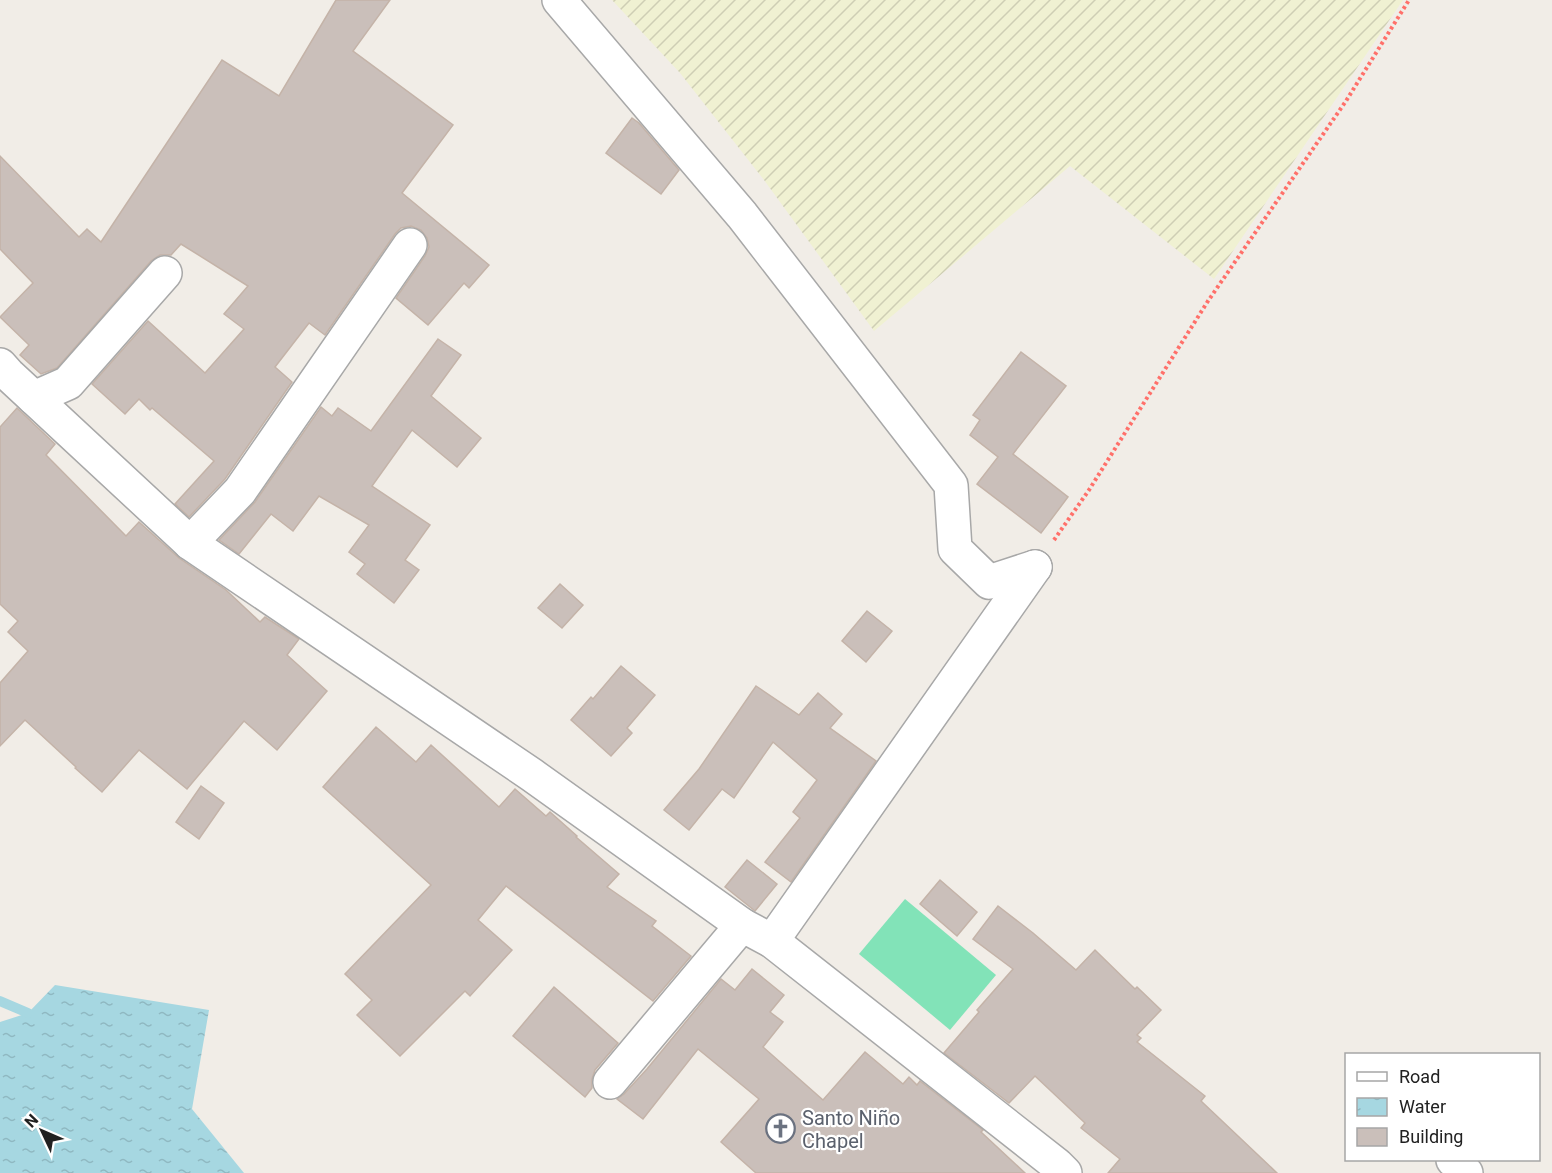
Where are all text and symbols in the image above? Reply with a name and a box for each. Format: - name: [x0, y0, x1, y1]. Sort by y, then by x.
- legend: [1345, 1053, 1540, 1161]
- text: Road: [1399, 1066, 1440, 1087]
- text: Water: [1399, 1096, 1446, 1117]
- north arrow: [12, 1101, 72, 1161]
- place label: Santo Niño Chapel: [802, 1106, 900, 1153]
- text: N: [21, 1110, 42, 1132]
- church icon: Santo Niño Chapel: [765, 1113, 797, 1145]
- text: Building: [1399, 1126, 1463, 1147]

